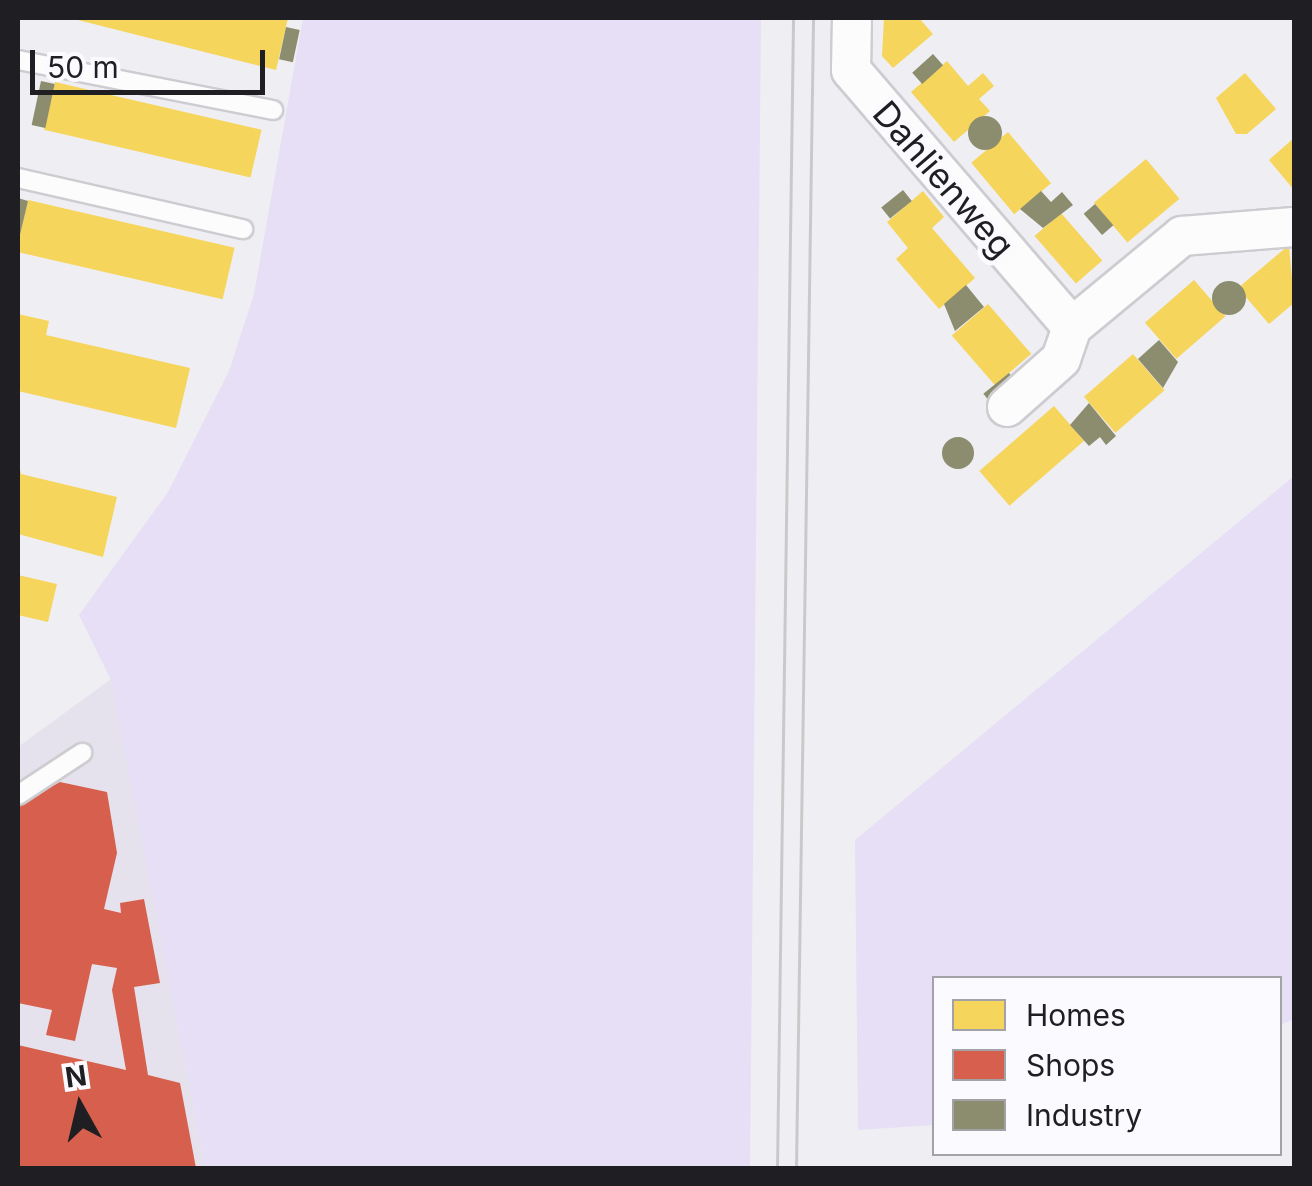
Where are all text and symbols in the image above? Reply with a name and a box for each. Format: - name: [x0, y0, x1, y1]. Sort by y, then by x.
- scale bar: [35, 30, 270, 92]
- text: 50 m: [47, 49, 119, 85]
- street label: Dahlienweg: [865, 92, 1023, 266]
- legend: [932, 976, 1282, 1156]
- text: Homes: [1026, 997, 1126, 1033]
- text: Shops: [1026, 1047, 1115, 1083]
- north arrow: [30, 1056, 130, 1156]
- text: N: [63, 1058, 89, 1095]
- text: Industry: [1026, 1097, 1142, 1133]

